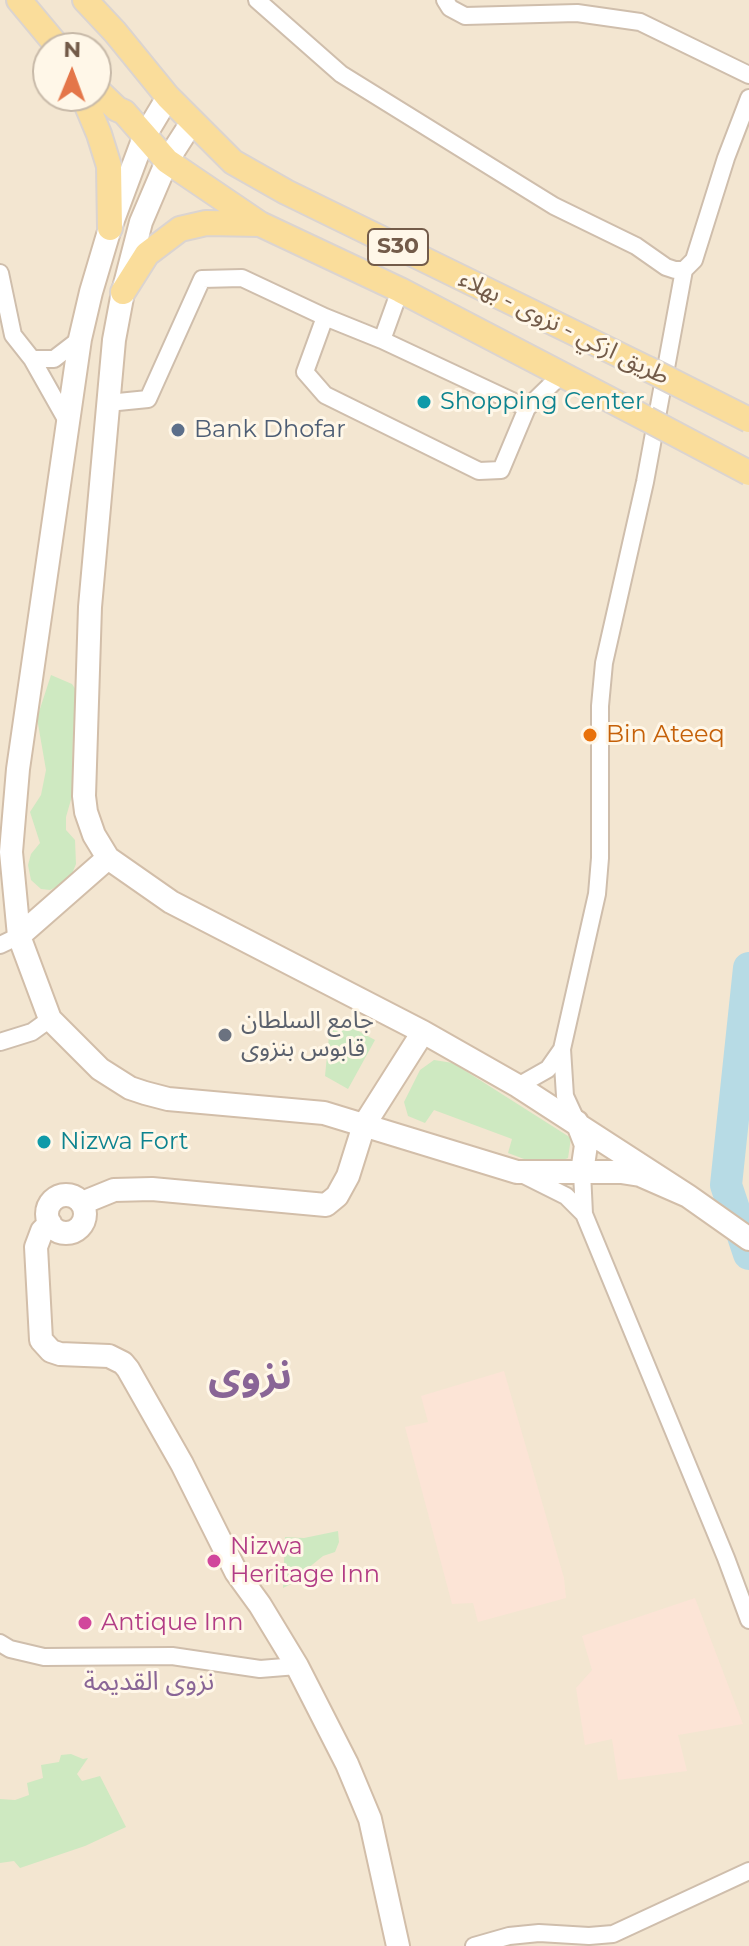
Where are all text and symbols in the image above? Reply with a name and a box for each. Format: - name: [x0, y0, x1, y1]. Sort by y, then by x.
- north arrow: [32, 32, 112, 112]
- text: N: [63, 36, 82, 63]
- road number: S30: [368, 229, 428, 265]
- street label: طريق ازكي - نزوى - بهلاء: [454, 265, 674, 391]
- place label: Shopping Center: [440, 388, 645, 416]
- marker: Shopping Center: [415, 393, 433, 411]
- place label: Bank Dhofar: [194, 416, 346, 444]
- marker: Bank Dhofar: [169, 421, 187, 439]
- place label: Bin Ateeq: [606, 721, 725, 749]
- marker: Bin Ateeq: [581, 726, 599, 744]
- place label: جامع السلطان قابوس بنزوى: [241, 1007, 374, 1063]
- marker: جامع السلطان قابوس بنزوى: [216, 1026, 234, 1044]
- place label: Nizwa Fort: [60, 1128, 189, 1156]
- marker: Nizwa Fort: [35, 1133, 53, 1151]
- district label: نزوى: [208, 1353, 292, 1401]
- place label: Nizwa Heritage Inn: [230, 1533, 380, 1589]
- marker: Nizwa Heritage Inn: [205, 1552, 223, 1570]
- place label: Antique Inn: [101, 1609, 244, 1637]
- marker: Antique Inn: [76, 1614, 94, 1632]
- district label: نزوى القديمة: [84, 1666, 214, 1698]

